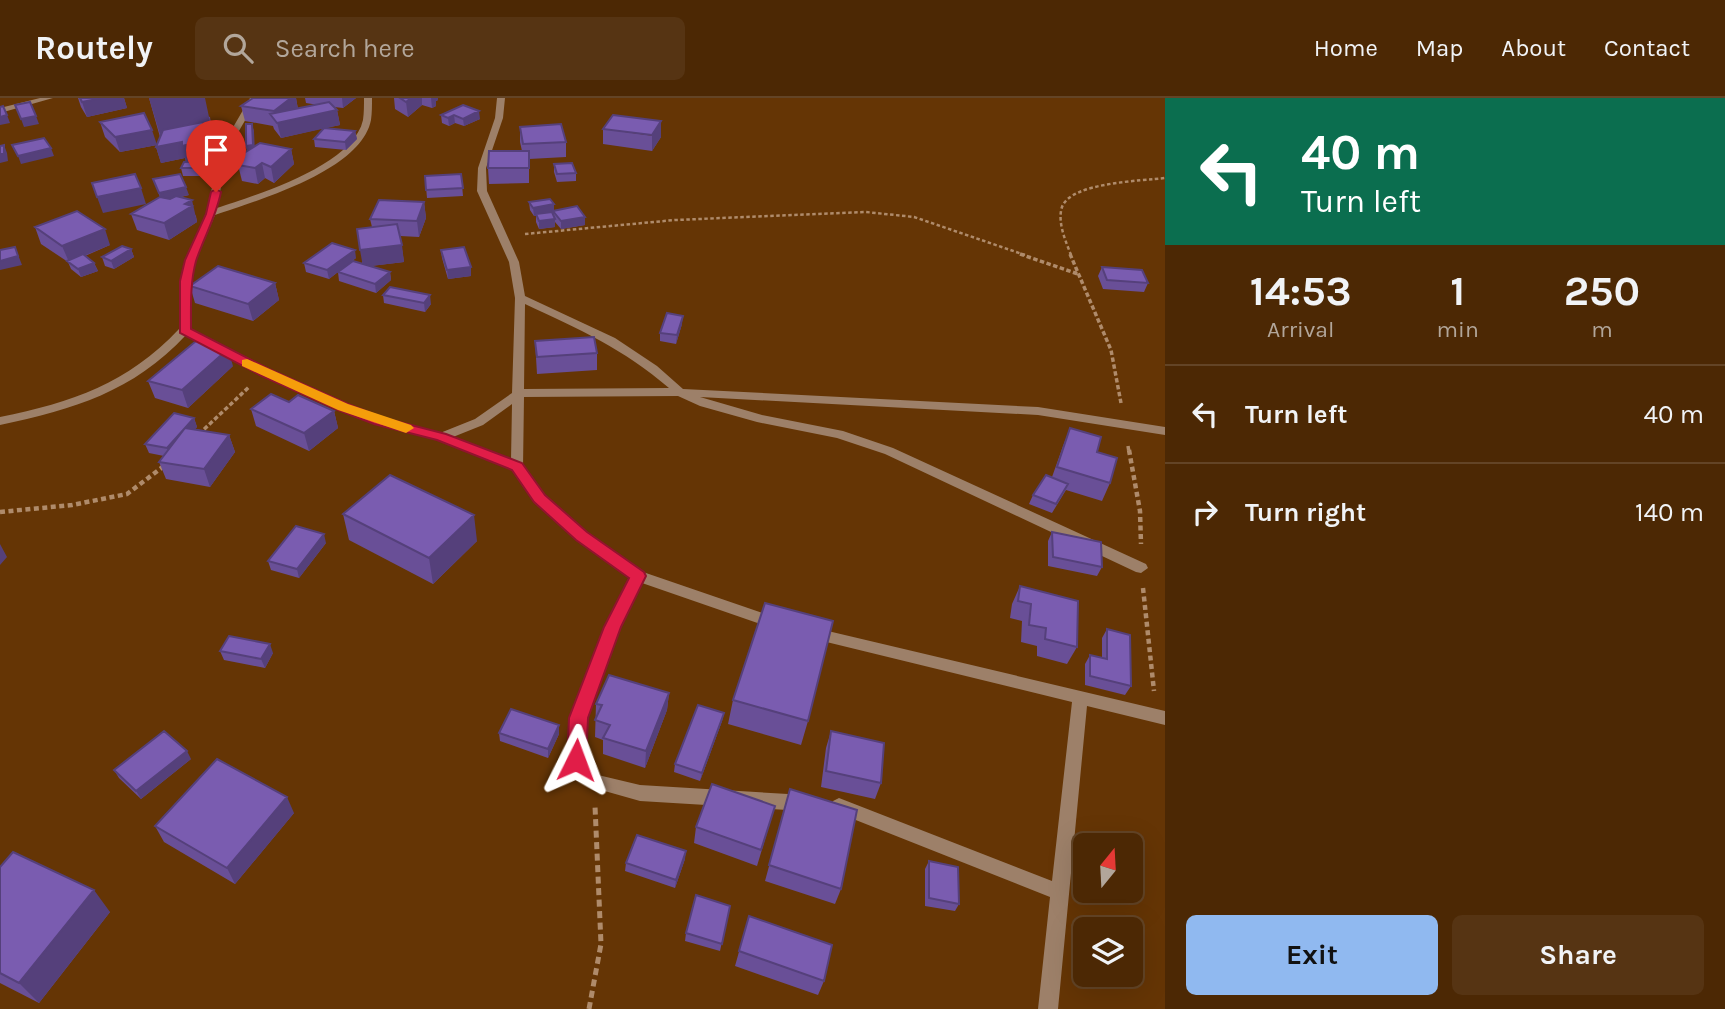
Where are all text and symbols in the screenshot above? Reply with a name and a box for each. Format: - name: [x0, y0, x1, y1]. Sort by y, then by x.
- search box: [195, 17, 685, 80]
- text: Routely: [35, 29, 153, 67]
- icon: search: [219, 29, 257, 67]
- text: Search here: [275, 33, 415, 64]
- text: Home: [1314, 34, 1378, 62]
- text: Map: [1416, 34, 1463, 62]
- text: About: [1501, 34, 1566, 62]
- text: Contact: [1604, 34, 1690, 62]
- pin: [186, 120, 246, 192]
- text: 40 m: [1301, 124, 1420, 181]
- icon: left: [1186, 126, 1277, 217]
- icon: arrive: [197, 131, 235, 169]
- text: Turn left: [1301, 183, 1421, 220]
- text: 14:53: [1250, 266, 1352, 316]
- text: 1: [1450, 266, 1465, 316]
- text: 250: [1564, 266, 1640, 316]
- text: Arrival: [1267, 316, 1334, 343]
- text: min: [1437, 316, 1479, 343]
- text: m: [1591, 316, 1613, 343]
- icon: left: [1186, 395, 1224, 433]
- text: Turn left: [1245, 399, 1347, 430]
- text: 40 m: [1644, 399, 1704, 430]
- icon: right: [1186, 493, 1224, 531]
- text: Turn right: [1245, 497, 1366, 528]
- text: 140 m: [1635, 497, 1704, 528]
- position arrow: [539, 723, 613, 797]
- north arrow: [1073, 833, 1143, 903]
- map controls: [1073, 833, 1143, 987]
- button: Exit: [1186, 915, 1438, 995]
- button: Share: [1452, 915, 1704, 995]
- button: layers: [1073, 917, 1143, 987]

